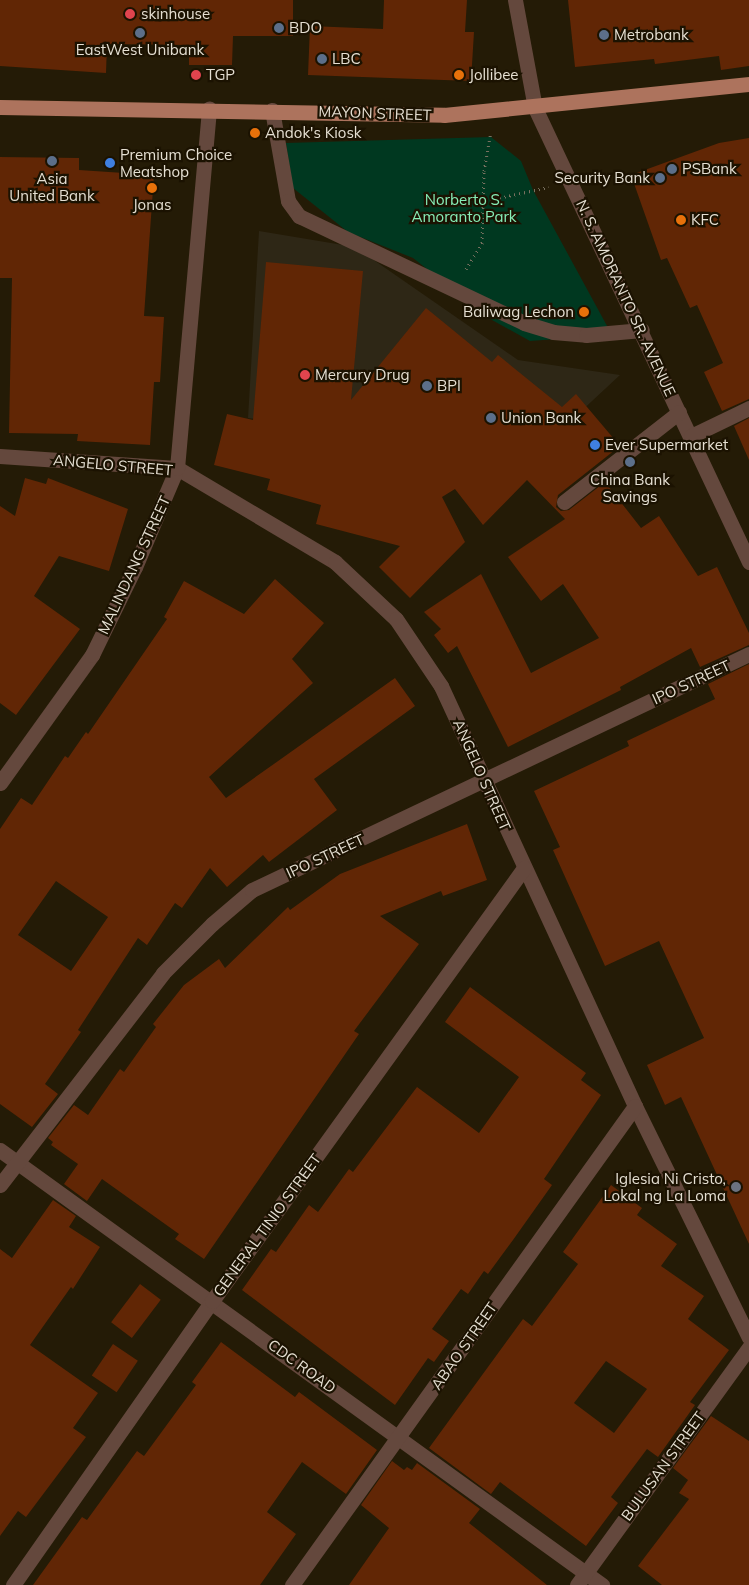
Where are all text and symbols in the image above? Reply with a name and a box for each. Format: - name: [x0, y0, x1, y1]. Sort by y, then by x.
- place label: skinhouse: [141, 5, 210, 23]
- marker: skinhouse: [123, 7, 137, 21]
- place label: BDO: [289, 19, 322, 37]
- marker: BDO: [273, 22, 285, 34]
- place label: Metrobank: [614, 26, 689, 44]
- marker: EastWest Unibank: [134, 27, 146, 39]
- marker: Metrobank: [598, 29, 610, 41]
- place label: EastWest Unibank: [76, 41, 204, 59]
- place label: LBC: [332, 50, 361, 68]
- marker: LBC: [316, 53, 328, 65]
- place label: TGP: [206, 66, 235, 84]
- place label: Jollibee: [469, 66, 519, 84]
- marker: TGP: [190, 69, 202, 81]
- marker: Jollibee: [453, 69, 465, 81]
- street label: MAYON STREET: [318, 102, 432, 124]
- place label: Andok's Kiosk: [265, 124, 362, 142]
- marker: Andok's Kiosk: [249, 127, 261, 139]
- place label: Premium Choice Meatshop: [120, 145, 232, 180]
- marker: Asia United Bank: [46, 155, 58, 167]
- marker: Premium Choice Meatshop: [104, 157, 116, 169]
- place label: PSBank: [682, 160, 737, 178]
- marker: PSBank: [666, 163, 678, 175]
- place label: Asia United Bank: [9, 169, 95, 204]
- place label: Security Bank: [554, 169, 650, 187]
- marker: Security Bank: [654, 172, 666, 184]
- marker: Jonas: [146, 182, 158, 194]
- park label: Norberto S. Amoranto Park: [411, 190, 517, 225]
- place label: Jonas: [133, 196, 171, 214]
- street label: N. S. AMORANTO SR. AVENUE: [573, 197, 679, 399]
- place label: KFC: [691, 211, 719, 229]
- marker: KFC: [675, 214, 687, 226]
- place label: Baliwag Lechon: [463, 303, 574, 321]
- marker: Baliwag Lechon: [578, 306, 590, 318]
- place label: Mercury Drug: [315, 366, 410, 384]
- marker: Mercury Drug: [299, 369, 311, 381]
- place label: BPI: [437, 377, 461, 395]
- marker: BPI: [421, 380, 433, 392]
- place label: Union Bank: [501, 409, 581, 427]
- marker: Union Bank: [485, 412, 497, 424]
- place label: Ever Supermarket: [605, 436, 728, 454]
- marker: Ever Supermarket: [589, 439, 601, 451]
- street label: ANGELO STREET: [52, 451, 174, 479]
- marker: China Bank Savings: [624, 456, 636, 468]
- place label: China Bank Savings: [590, 470, 670, 505]
- street label: MALINDANG STREET: [94, 493, 174, 637]
- street label: IPO STREET: [649, 656, 733, 708]
- street label: ANGELO STREET: [449, 716, 515, 834]
- street label: IPO STREET: [283, 830, 367, 882]
- street label: GENERAL TINIO STREET: [209, 1150, 325, 1300]
- place label: Iglesia Ni Cristo, Lokal ng La Loma: [604, 1169, 726, 1204]
- marker: Iglesia Ni Cristo, Lokal ng La Loma: [730, 1181, 742, 1193]
- street label: ABAO STREET: [427, 1299, 501, 1393]
- street label: CDC ROAD: [265, 1335, 339, 1397]
- street label: BULUSAN STREET: [617, 1408, 709, 1524]

